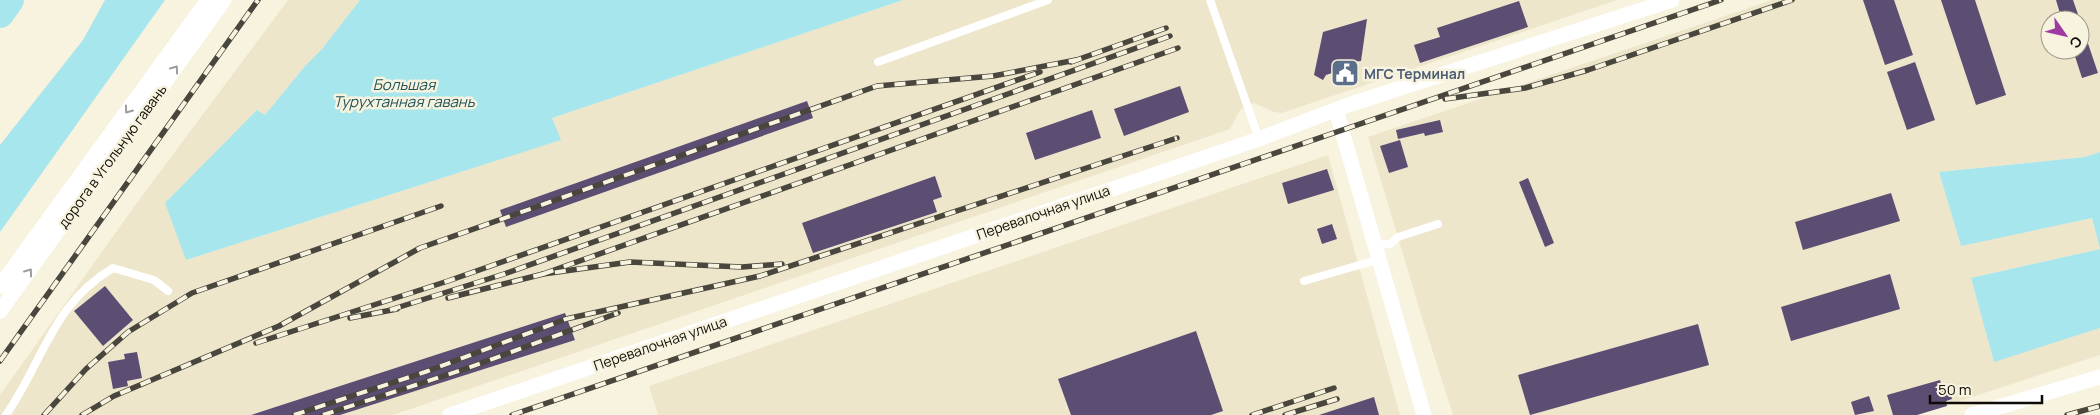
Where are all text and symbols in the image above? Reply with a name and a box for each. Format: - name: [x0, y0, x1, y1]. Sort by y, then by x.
- north arrow: [2040, 10, 2090, 60]
- text: С: [2065, 33, 2087, 52]
- public building icon: МГС Терминал: [1330, 58, 1360, 88]
- place label: МГС Терминал: [1364, 64, 1465, 83]
- one-way arrow: [169, 65, 178, 75]
- water label: Большая Турухтанная гавань: [333, 74, 476, 112]
- street label: дорога в Угольную гавань: [53, 80, 171, 232]
- one-way arrow: [125, 104, 134, 114]
- street label: Перевалочная улица: [974, 180, 1112, 244]
- one-way arrow: [22, 268, 32, 277]
- street label: Перевалочная улица: [591, 311, 729, 375]
- scale bar: [1930, 372, 2042, 404]
- text: 50 m: [1938, 379, 1972, 400]

